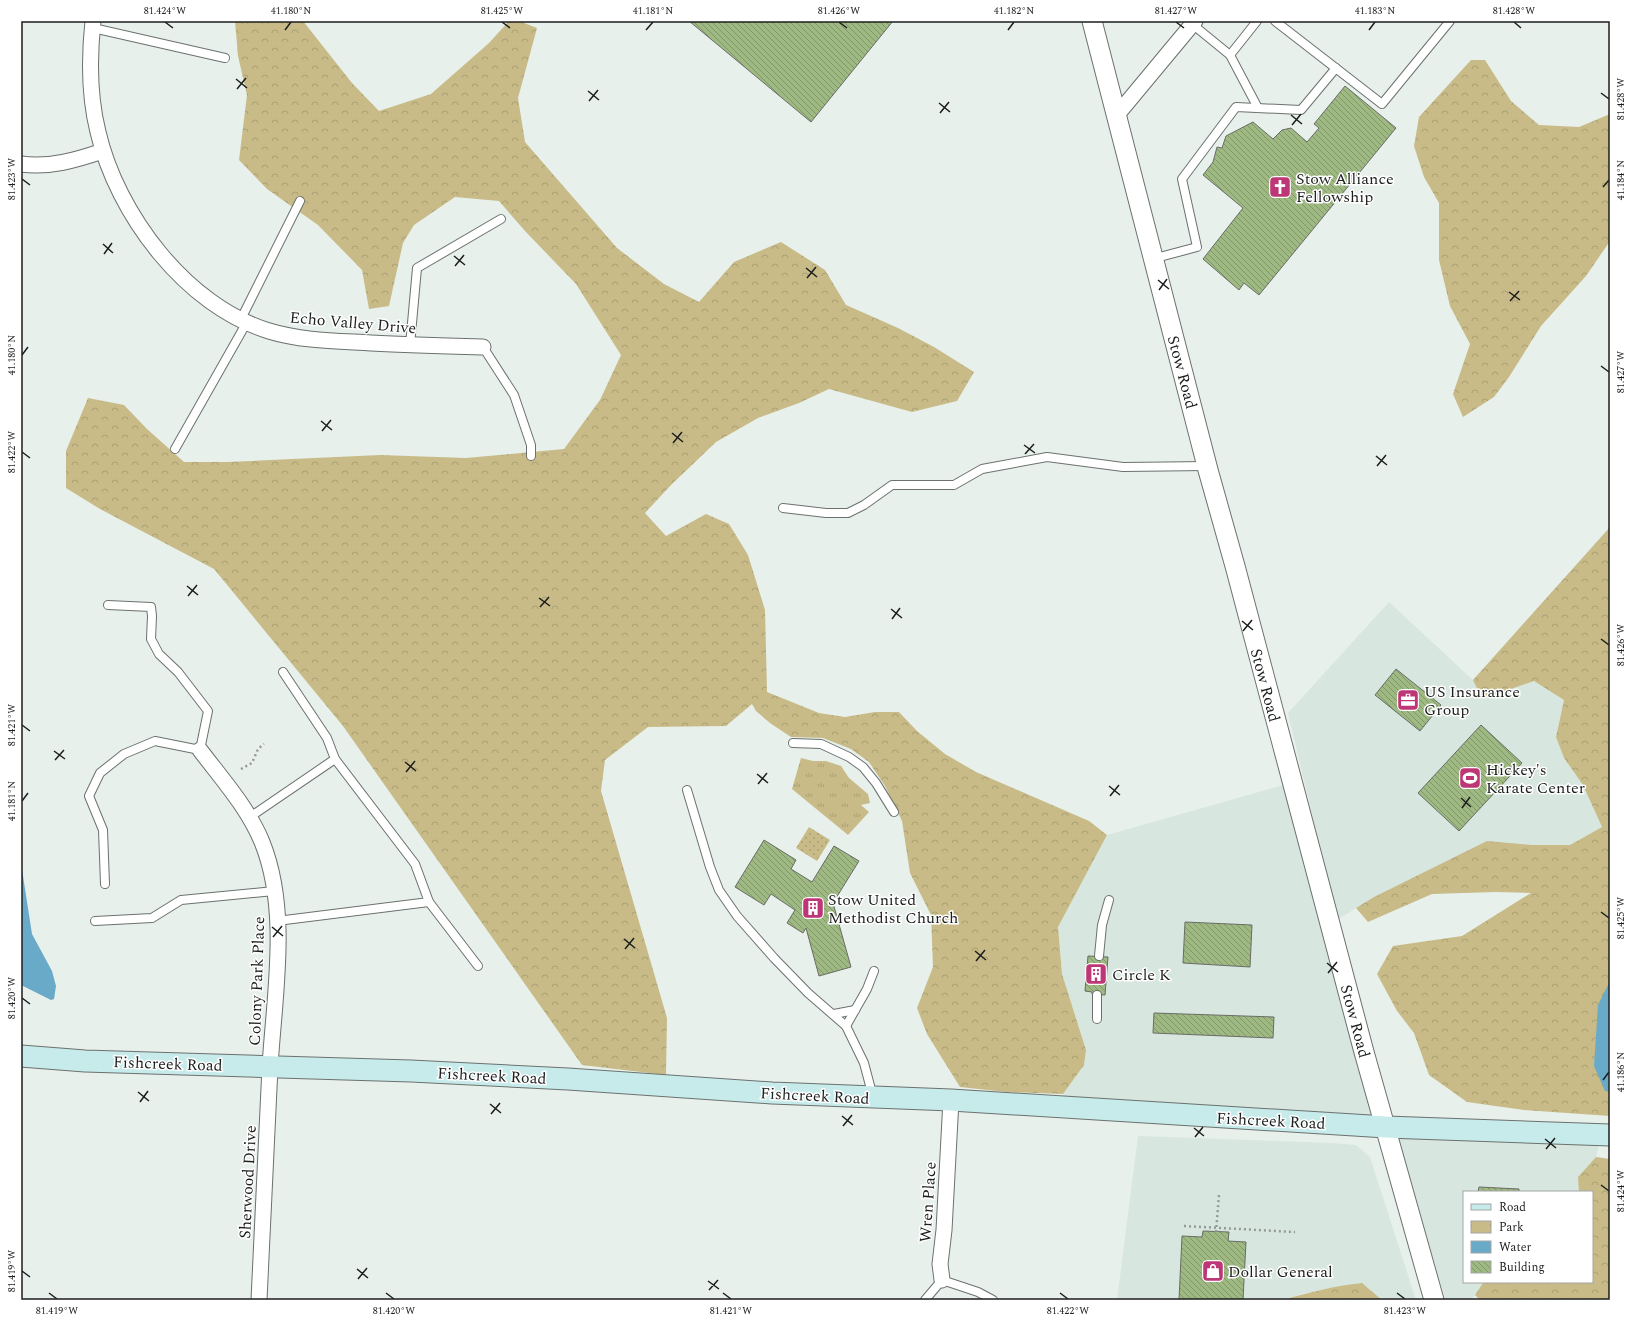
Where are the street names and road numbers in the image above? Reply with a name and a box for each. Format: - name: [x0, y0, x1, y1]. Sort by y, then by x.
- street label: Echo Valley Drive: [289, 306, 417, 340]
- street label: Stow Road: [1161, 333, 1203, 412]
- street label: Stow Road: [1244, 646, 1286, 725]
- street label: Colony Park Place: [243, 916, 271, 1046]
- street label: Stow Road: [1334, 982, 1376, 1061]
- street label: Fishcreek Road: [113, 1050, 223, 1078]
- street label: Fishcreek Road: [437, 1061, 547, 1091]
- street label: Fishcreek Road: [760, 1081, 870, 1111]
- street label: Fishcreek Road: [1216, 1106, 1326, 1136]
- street label: Sherwood Drive: [233, 1125, 263, 1239]
- street label: Wren Place: [913, 1161, 943, 1243]

